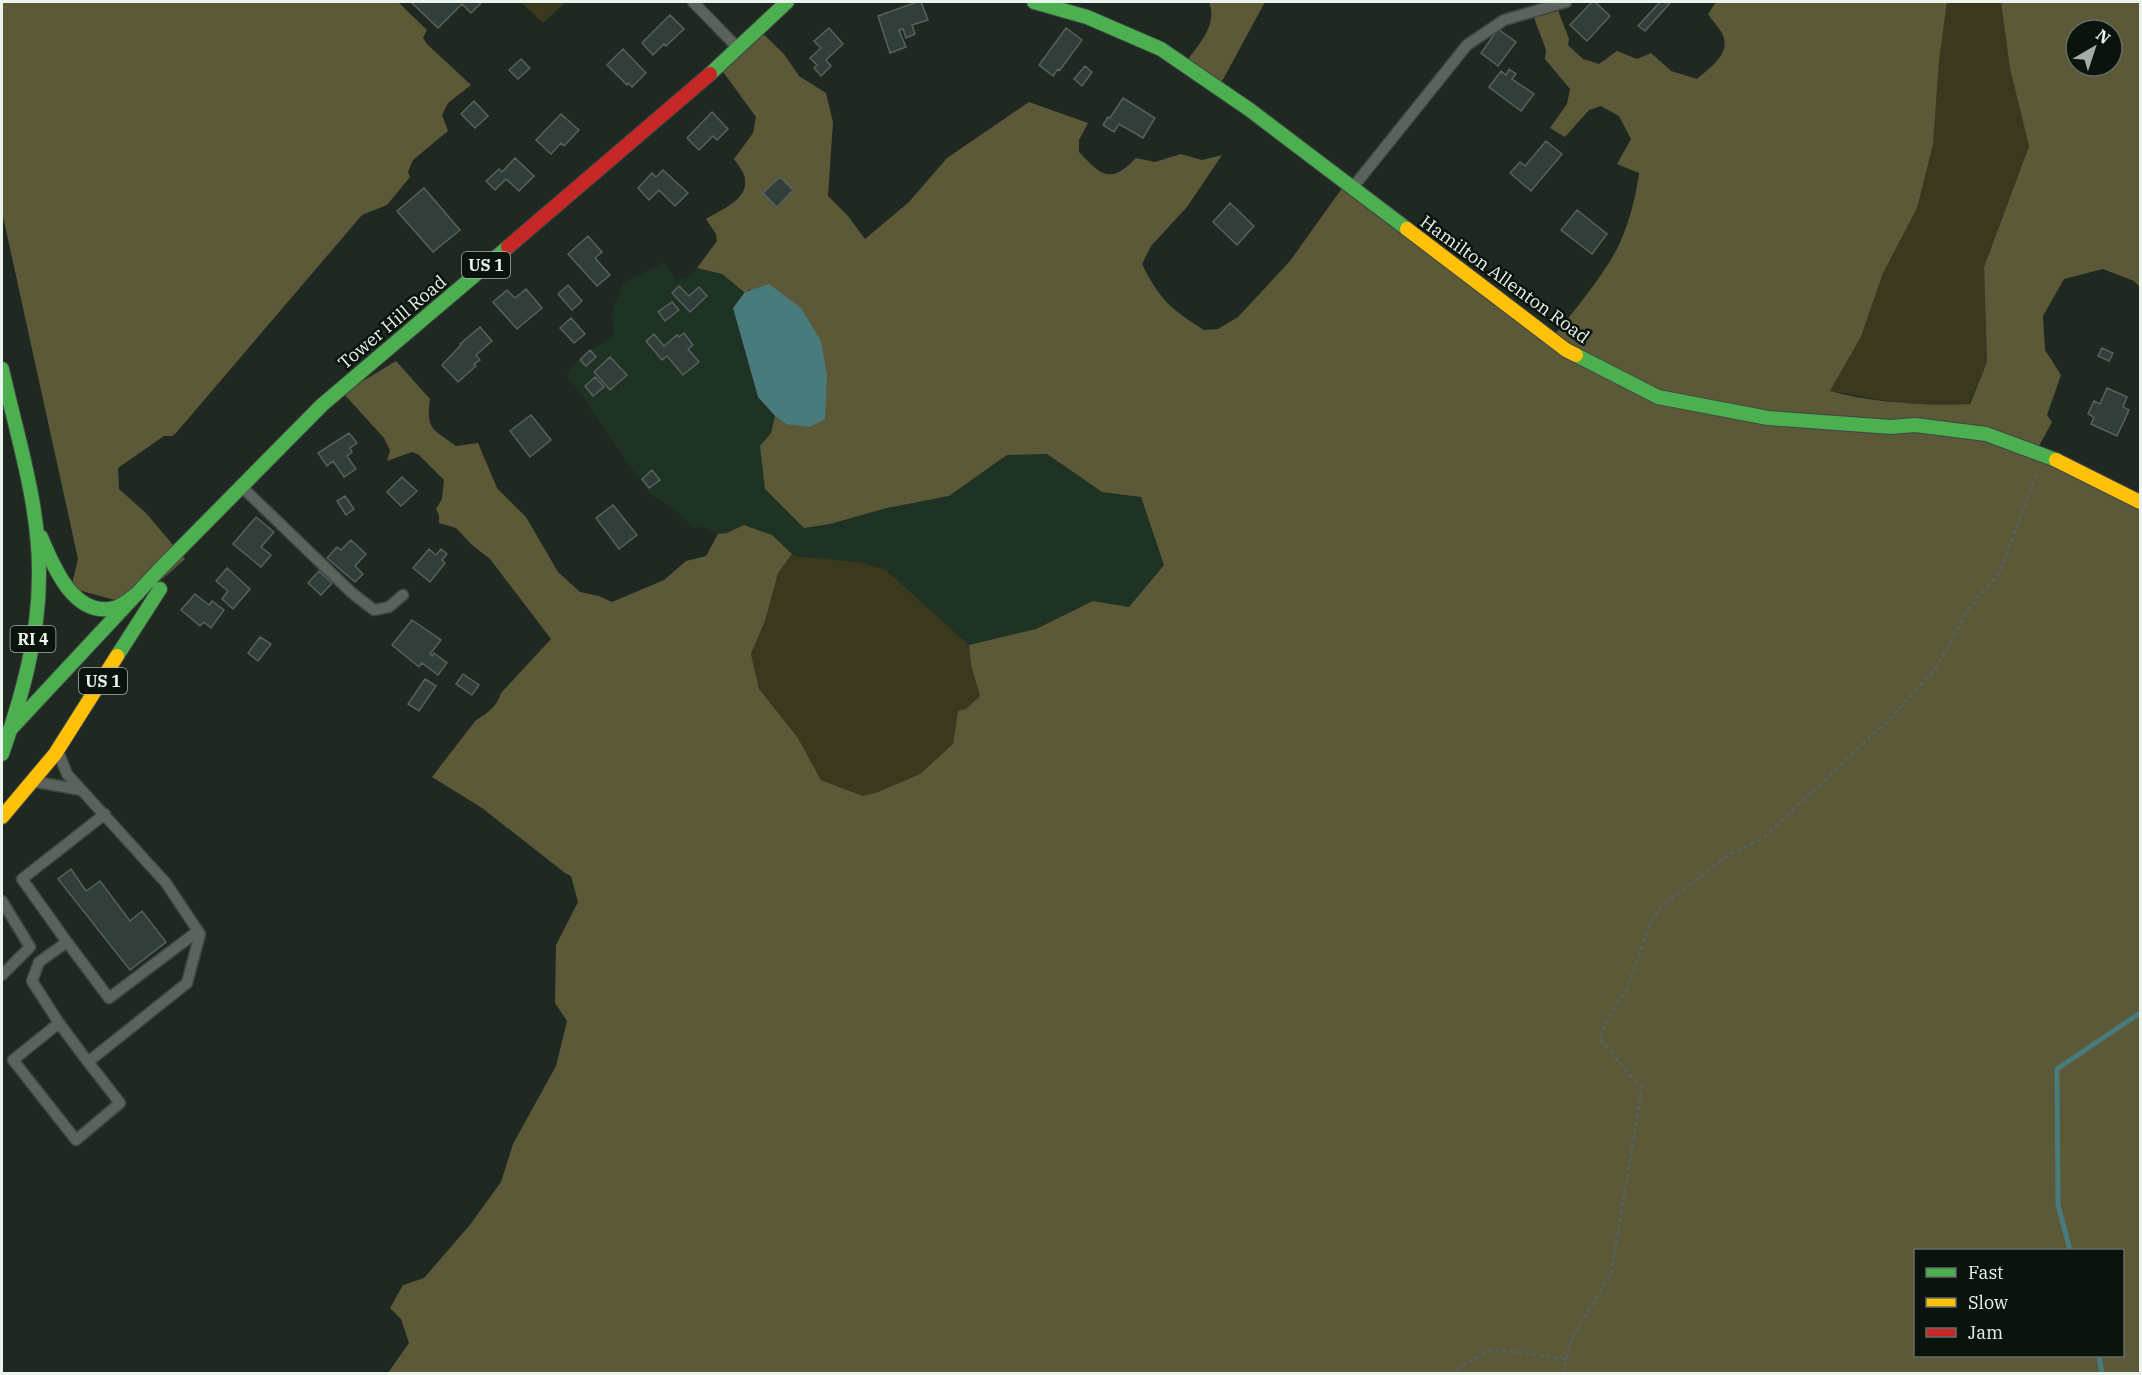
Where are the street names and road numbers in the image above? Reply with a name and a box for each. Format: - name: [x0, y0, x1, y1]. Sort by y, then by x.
- street label: Hamilton Allenton Road: [1416, 210, 1594, 348]
- road number: US 1: [462, 252, 510, 278]
- street label: Tower Hill Road: [333, 270, 451, 374]
- road number: RI 4: [10, 626, 56, 652]
- road number: US 1: [79, 668, 127, 694]

